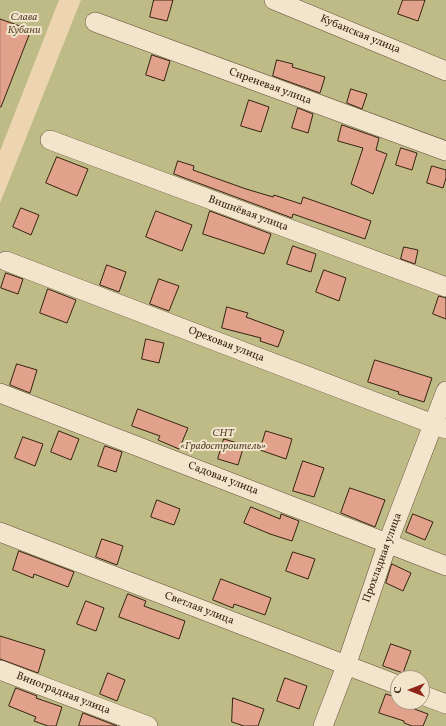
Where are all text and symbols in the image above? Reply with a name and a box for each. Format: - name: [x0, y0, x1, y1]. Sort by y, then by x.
- park label: Слава Кубани: [7, 11, 41, 37]
- street label: Кубанская улица: [318, 13, 402, 57]
- street label: Сиреневая улица: [227, 66, 313, 108]
- street label: Вишнёвая улица: [206, 193, 290, 235]
- street label: Ореховая улица: [186, 324, 266, 366]
- park label: СНТ «Градостроитель»: [180, 427, 266, 453]
- street label: Садовая улица: [186, 460, 260, 498]
- street label: Прохладная улица: [361, 511, 405, 605]
- street label: Светлая улица: [162, 590, 236, 628]
- street label: Виноградная улица: [14, 670, 112, 718]
- north arrow: [390, 670, 430, 710]
- text: С: [391, 686, 406, 694]

